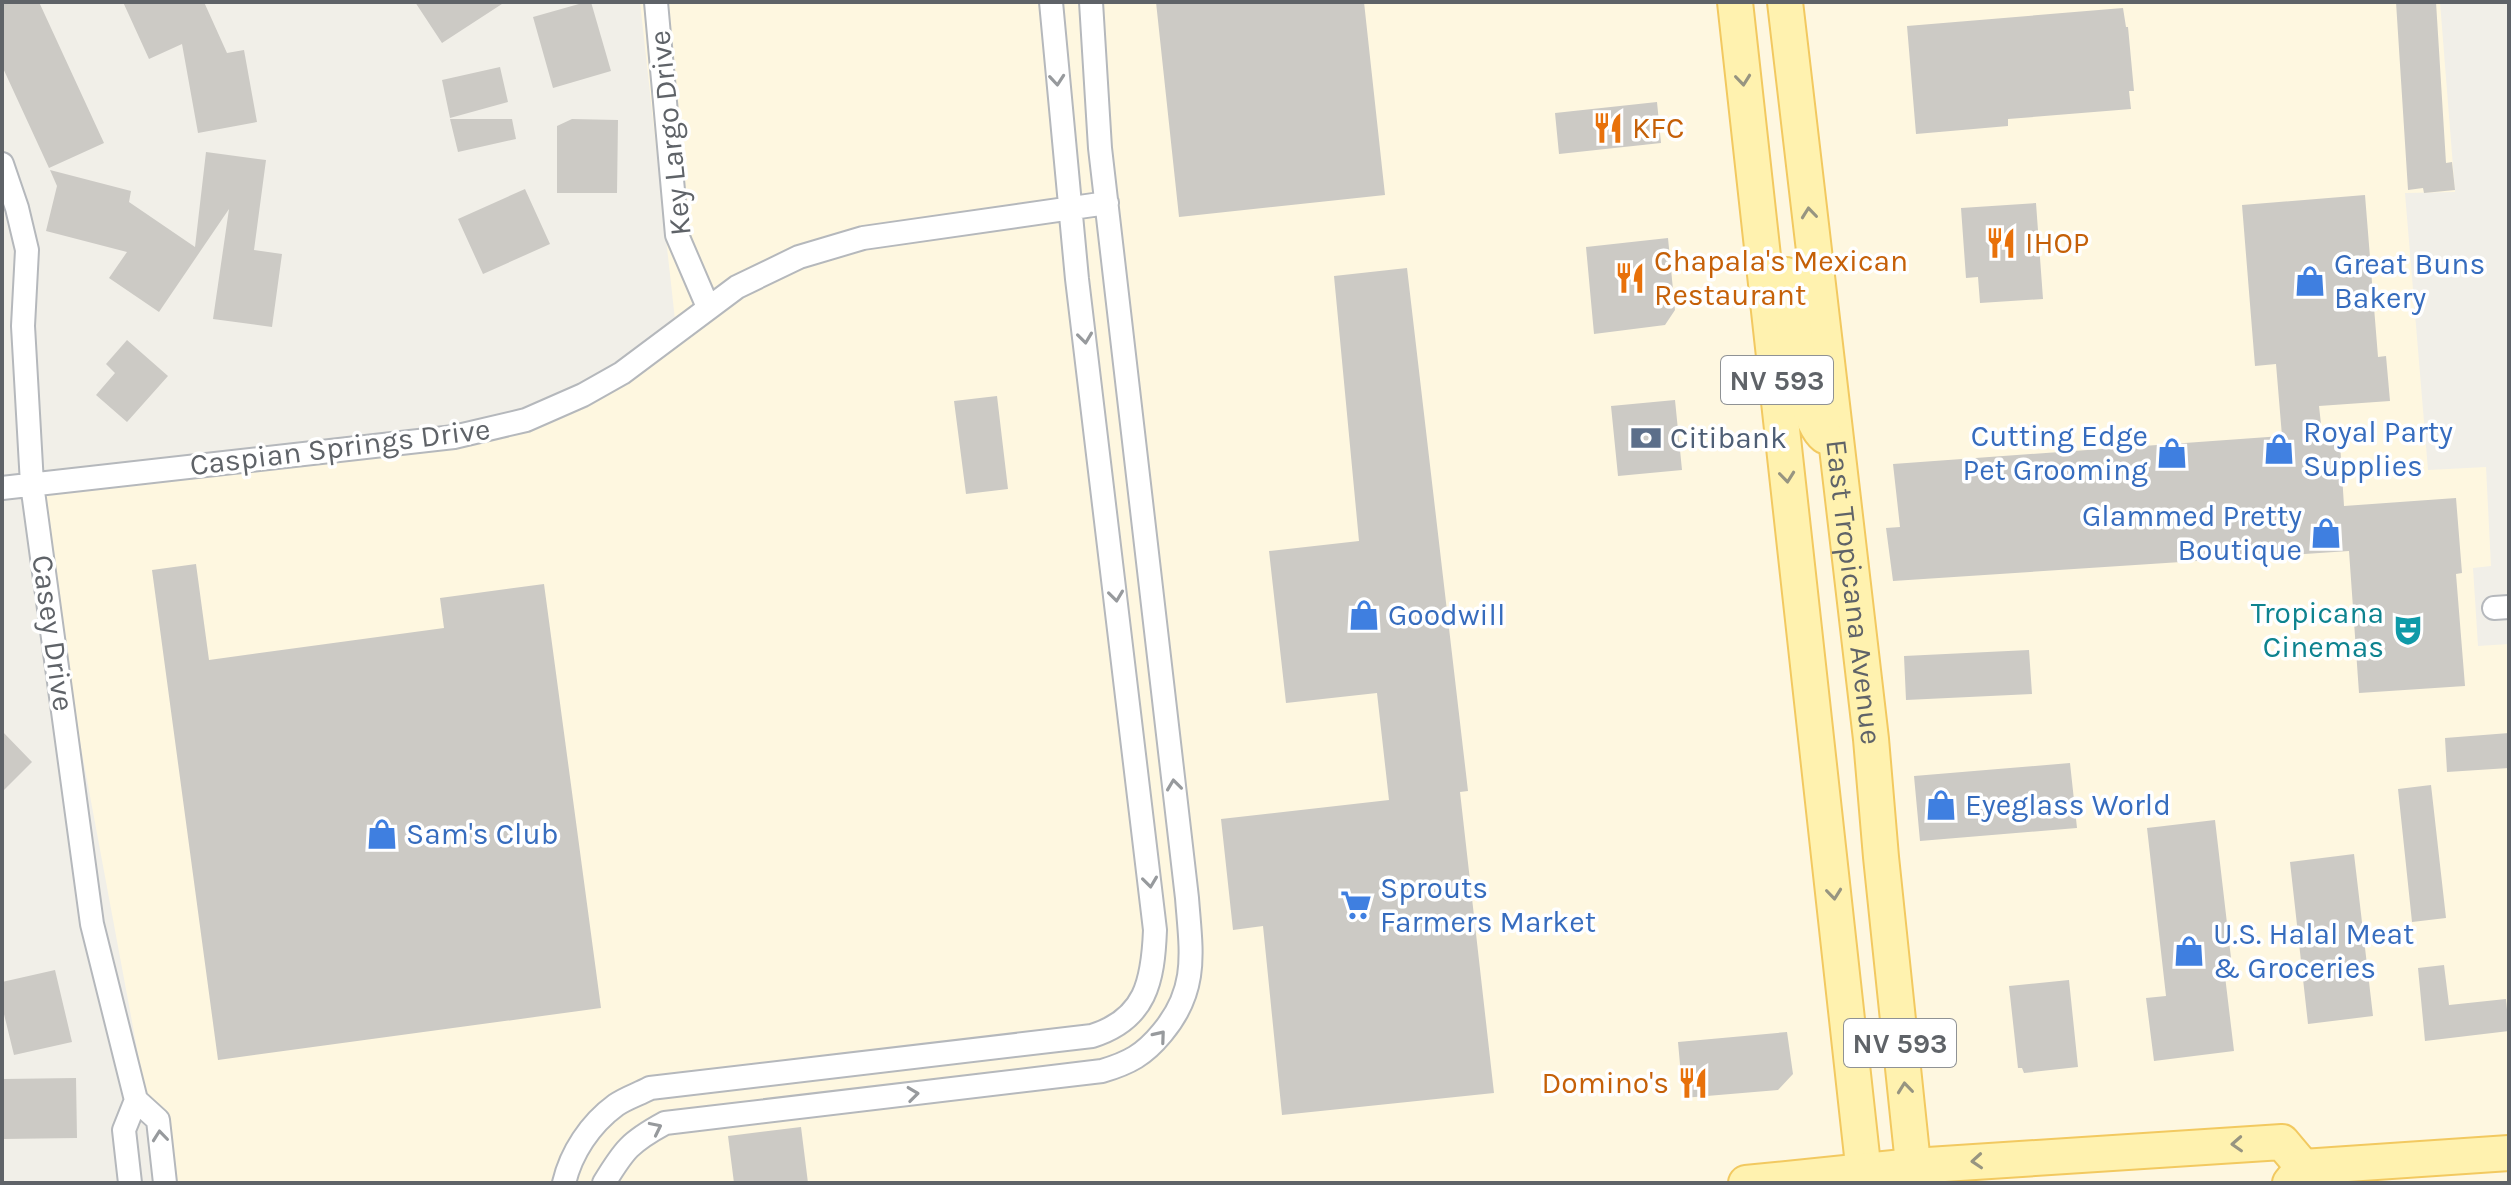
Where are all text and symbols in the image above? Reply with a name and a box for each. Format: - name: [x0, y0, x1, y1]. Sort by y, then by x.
- street label: Key Largo Drive: [641, 29, 699, 237]
- one-way arrow: [1735, 73, 1752, 86]
- one-way arrow: [1049, 74, 1066, 87]
- place label: KFC: [1632, 110, 1684, 146]
- restaurant icon: KFC: [1591, 111, 1625, 145]
- one-way arrow: [1800, 206, 1817, 219]
- place label: IHOP: [2025, 225, 2089, 261]
- restaurant icon: IHOP: [1984, 226, 2018, 260]
- place label: Chapala's Mexican Restaurant: [1654, 243, 1908, 313]
- place label: Great Buns Bakery: [2334, 246, 2485, 316]
- restaurant icon: Chapala's Mexican Restaurant: [1613, 261, 1647, 295]
- shop icon: Great Buns Bakery: [2293, 264, 2327, 298]
- one-way arrow: [1076, 332, 1093, 345]
- road number: NV 593: [1721, 356, 1833, 404]
- street label: Caspian Springs Drive: [188, 411, 492, 483]
- place label: Royal Party Supplies: [2303, 414, 2453, 484]
- place label: Cutting Edge Pet Grooming: [1963, 418, 2148, 488]
- place label: Citibank: [1670, 420, 1787, 456]
- bank icon: Citibank: [1629, 421, 1663, 455]
- shop icon: Royal Party Supplies: [2262, 432, 2296, 466]
- shop icon: Cutting Edge Pet Grooming: [2155, 436, 2189, 470]
- street label: East Tropicana Avenue: [1818, 438, 1889, 746]
- one-way arrow: [1779, 471, 1796, 484]
- place label: Glammed Pretty Boutique: [2082, 498, 2302, 568]
- shop icon: Glammed Pretty Boutique: [2309, 516, 2343, 550]
- street label: Casey Drive: [24, 553, 82, 713]
- one-way arrow: [1108, 590, 1125, 603]
- place label: Tropicana Cinemas: [2251, 595, 2384, 665]
- place label: Goodwill: [1388, 597, 1505, 633]
- shop icon: Goodwill: [1347, 598, 1381, 632]
- theatre icon: Tropicana Cinemas: [2391, 613, 2425, 647]
- one-way arrow: [1165, 778, 1182, 791]
- place label: Eyeglass World: [1965, 787, 2171, 823]
- shop icon: Eyeglass World: [1924, 788, 1958, 822]
- place label: Sam's Club: [406, 816, 558, 852]
- shop icon: Sam's Club: [365, 817, 399, 851]
- place label: Sprouts Farmers Market: [1380, 870, 1596, 940]
- one-way arrow: [1141, 876, 1158, 889]
- supermarket icon: Sprouts Farmers Market: [1339, 888, 1373, 922]
- one-way arrow: [1825, 888, 1842, 901]
- place label: U.S. Halal Meat & Groceries: [2213, 916, 2414, 986]
- shop icon: U.S. Halal Meat & Groceries: [2172, 934, 2206, 968]
- road number: NV 593: [1844, 1019, 1956, 1067]
- one-way arrow: [1150, 1030, 1165, 1045]
- place label: Domino's: [1541, 1065, 1669, 1101]
- restaurant icon: Domino's: [1676, 1066, 1710, 1100]
- one-way arrow: [1897, 1081, 1914, 1094]
- one-way arrow: [907, 1086, 920, 1103]
- one-way arrow: [648, 1123, 663, 1138]
- one-way arrow: [151, 1129, 168, 1142]
- one-way arrow: [2230, 1135, 2243, 1152]
- one-way arrow: [1970, 1152, 1983, 1169]

